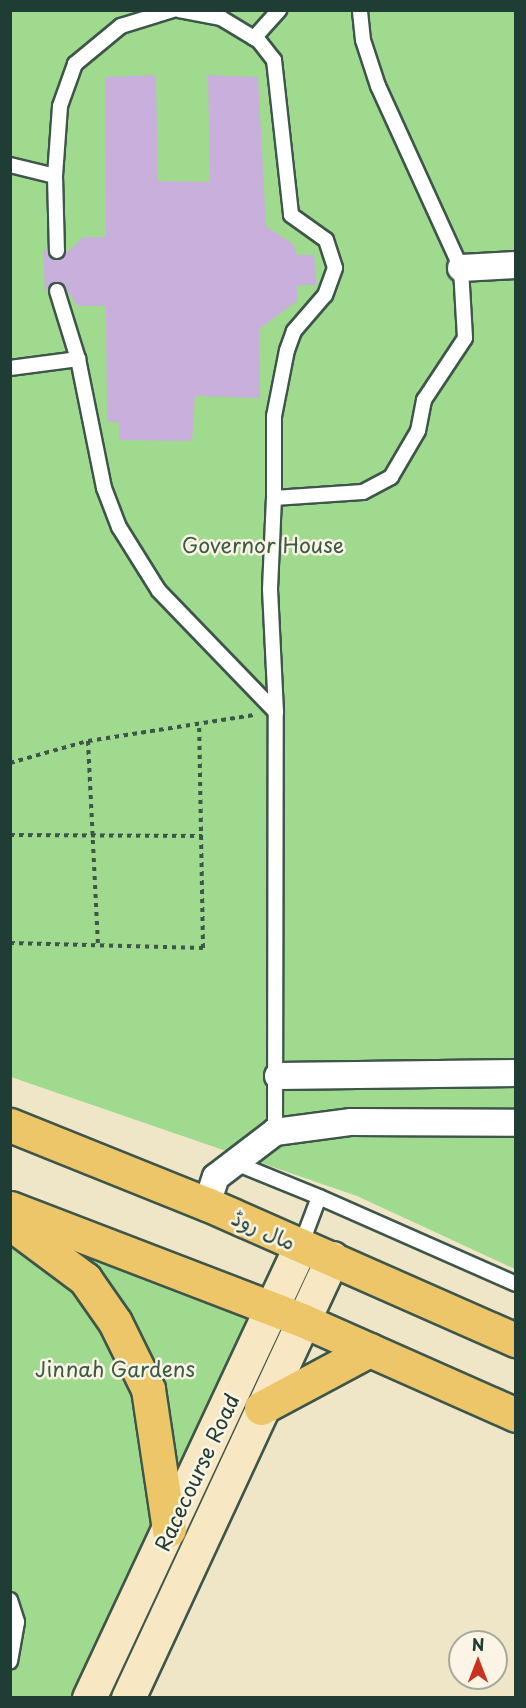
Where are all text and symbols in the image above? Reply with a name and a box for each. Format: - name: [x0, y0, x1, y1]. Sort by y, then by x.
- park label: Governor House: [182, 531, 344, 557]
- street label: مال روڈ: [228, 1204, 300, 1254]
- park label: Jinnah Gardens: [35, 1355, 195, 1381]
- street label: Racecourse Road: [148, 1389, 244, 1555]
- north arrow: [448, 1630, 508, 1690]
- text: N: [472, 1632, 484, 1656]

